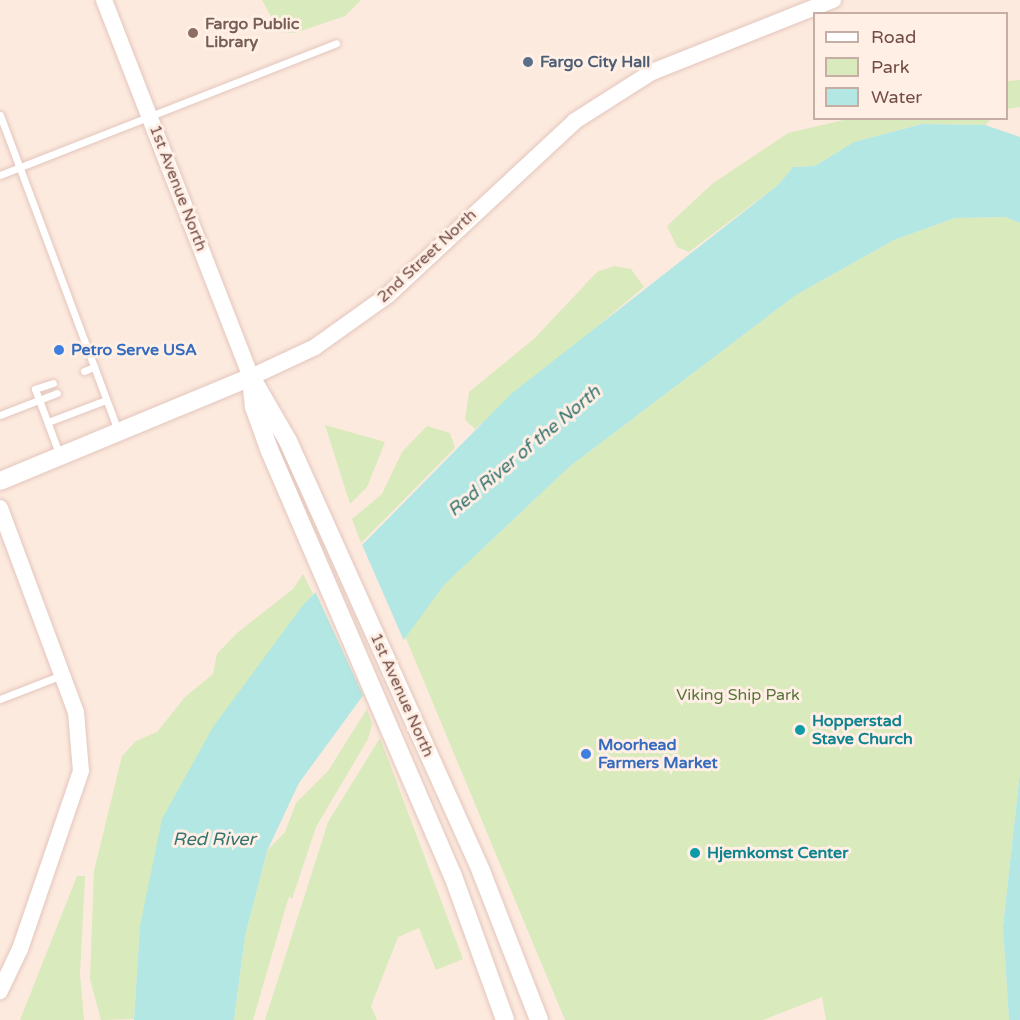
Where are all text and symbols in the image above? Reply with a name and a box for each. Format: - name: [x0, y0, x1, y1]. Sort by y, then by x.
- legend: [813, 12, 1008, 120]
- place label: Fargo Public Library: [205, 14, 299, 52]
- marker: Fargo Public Library: [186, 26, 200, 40]
- text: Road: [871, 26, 916, 48]
- place label: Fargo City Hall: [540, 52, 650, 72]
- marker: Fargo City Hall: [521, 55, 535, 69]
- text: Park: [871, 56, 909, 78]
- text: Water: [871, 86, 922, 108]
- street label: 1st Avenue North: [145, 122, 211, 254]
- street label: 2nd Street North: [374, 205, 480, 307]
- place label: Petro Serve USA: [71, 340, 197, 360]
- marker: Petro Serve USA: [52, 343, 66, 357]
- water label: Red River of the North: [443, 381, 605, 521]
- street label: 1st Avenue North: [366, 630, 438, 760]
- park label: Viking Ship Park: [676, 685, 800, 705]
- place label: Hopperstad Stave Church: [812, 711, 913, 749]
- marker: Hopperstad Stave Church: [793, 723, 807, 737]
- place label: Moorhead Farmers Market: [598, 735, 718, 773]
- marker: Moorhead Farmers Market: [579, 747, 593, 761]
- water label: Red River: [173, 828, 255, 850]
- place label: Hjemkomst Center: [707, 843, 848, 863]
- marker: Hjemkomst Center: [688, 846, 702, 860]

